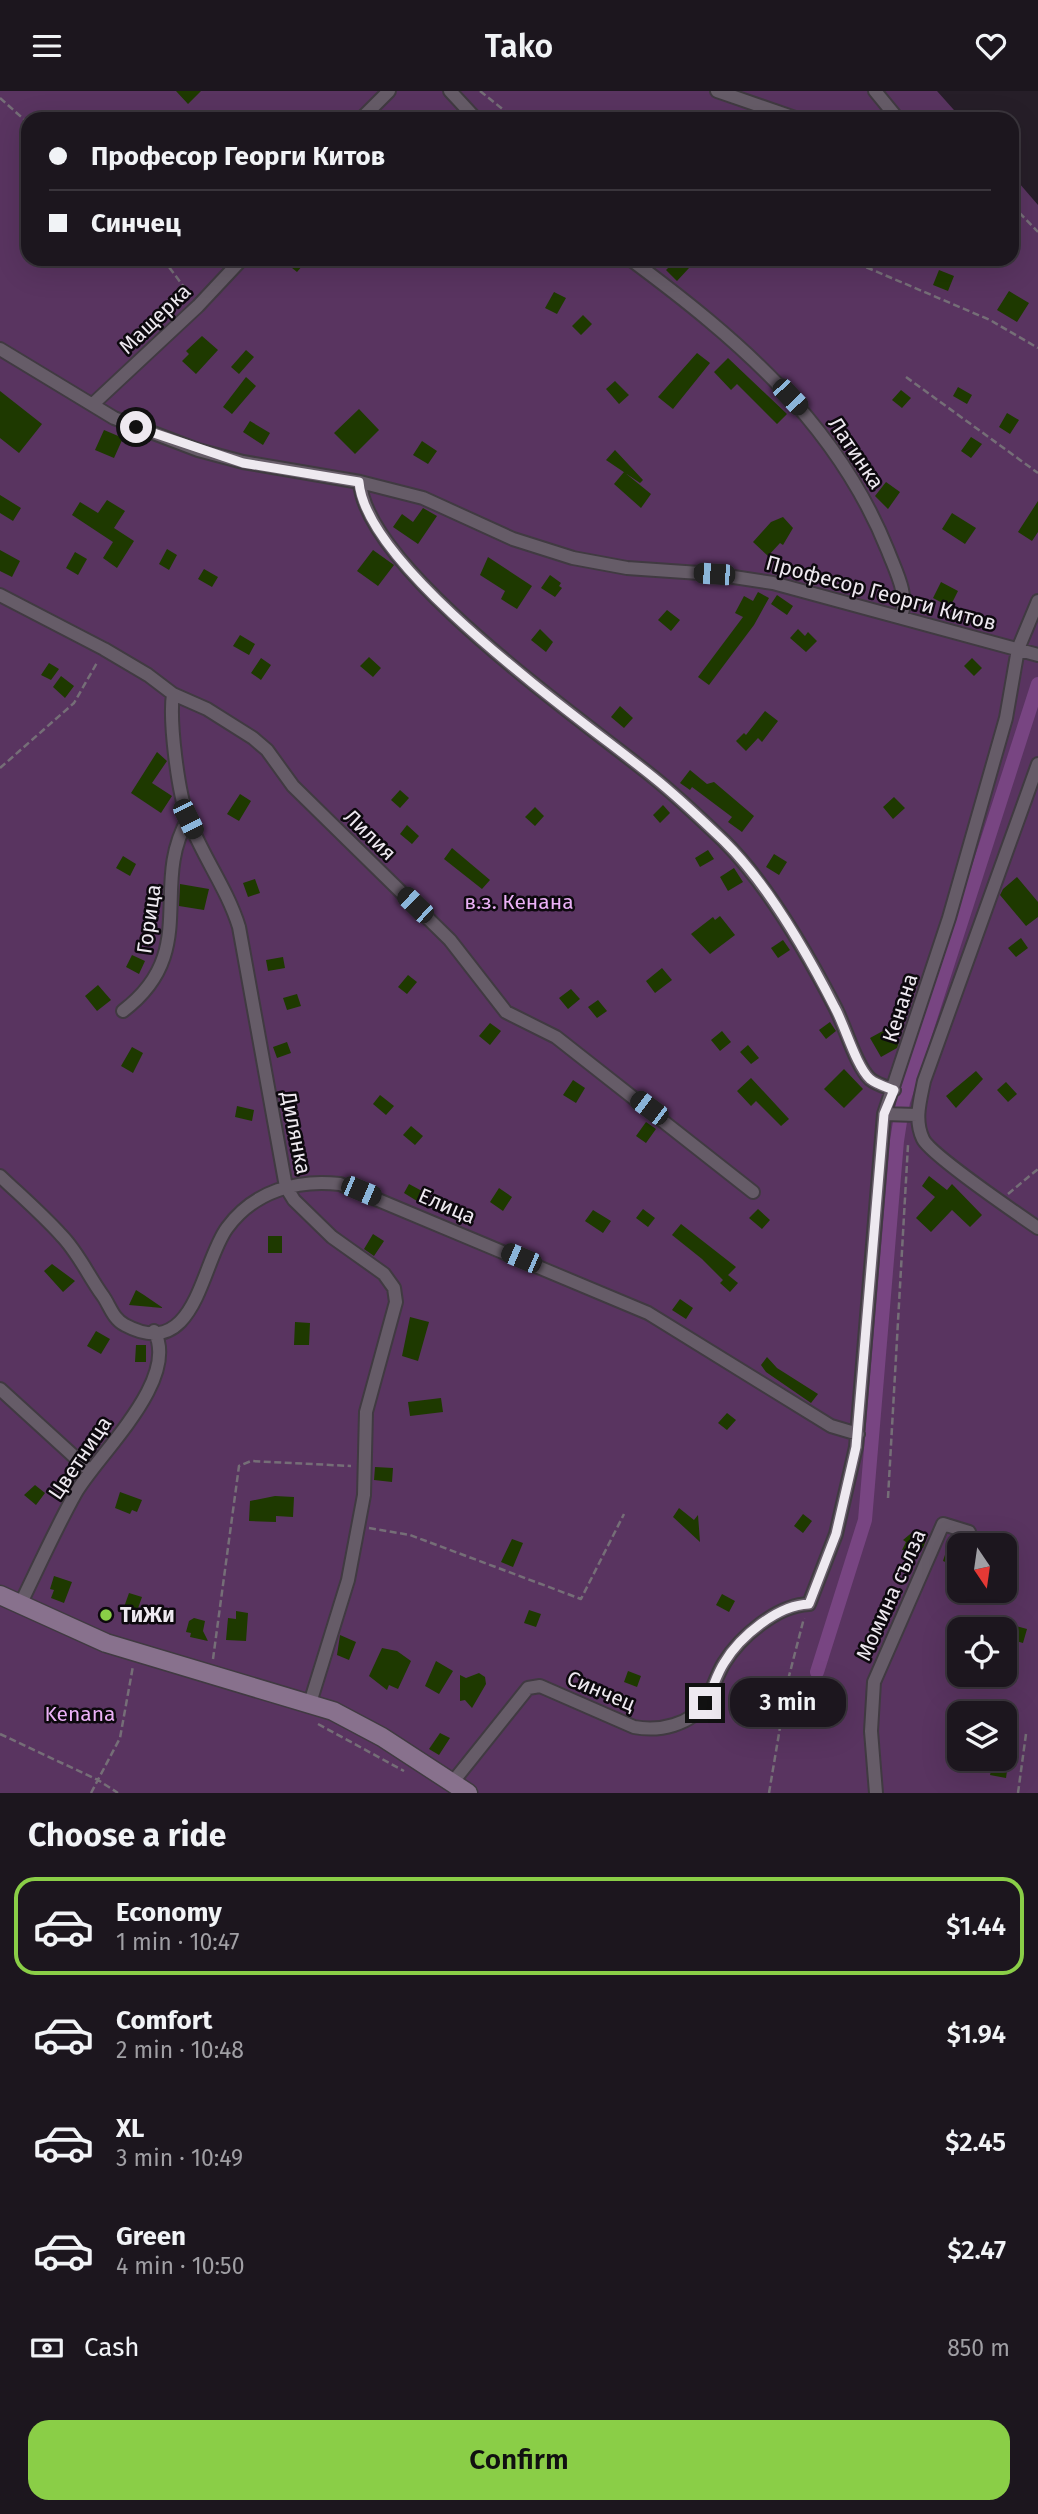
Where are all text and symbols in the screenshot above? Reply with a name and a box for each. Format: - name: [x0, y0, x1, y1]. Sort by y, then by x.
- icon: menu: [28, 27, 66, 65]
- text: Tako: [485, 27, 553, 65]
- icon: heart: [972, 27, 1010, 65]
- text: Професор Георги Китов: [91, 141, 385, 172]
- text: Синчец: [91, 208, 180, 239]
- street label: Мащерка: [114, 278, 196, 360]
- car: [768, 374, 813, 420]
- route start: [120, 411, 152, 443]
- street label: Латинка: [822, 412, 890, 494]
- street label: Професор Георги Китов: [763, 550, 999, 636]
- car: [693, 562, 736, 586]
- car: [170, 796, 207, 842]
- street label: Лилия: [338, 804, 402, 866]
- street label: Горица: [131, 883, 167, 955]
- car: [393, 883, 438, 927]
- park label: в.з. Кенана: [464, 889, 574, 915]
- street label: Кенана: [877, 970, 923, 1046]
- car: [626, 1087, 673, 1129]
- street label: Дилянка: [275, 1089, 317, 1176]
- car: [338, 1173, 385, 1209]
- street label: Елица: [414, 1182, 480, 1230]
- car: [498, 1240, 545, 1276]
- street label: Цветница: [43, 1411, 117, 1505]
- street label: Момина сълза: [850, 1525, 932, 1665]
- north arrow: [947, 1533, 1017, 1603]
- map controls: [947, 1533, 1017, 1771]
- place label: ТиЖи: [120, 1602, 175, 1628]
- marker: ТиЖи: [98, 1607, 114, 1623]
- button: locate: [947, 1617, 1017, 1687]
- street label: Синчец: [563, 1665, 639, 1717]
- callout: 3 min: [730, 1679, 845, 1727]
- route end: [689, 1687, 721, 1719]
- text: 3 min: [760, 1688, 816, 1716]
- park label: Kenana: [45, 1701, 115, 1727]
- button: layers: [947, 1701, 1017, 1771]
- text: Choose a ride: [28, 1816, 226, 1854]
- icon: car: [32, 1895, 95, 1958]
- text: Economy: [116, 1897, 222, 1928]
- text: $1.44: [946, 1911, 1006, 1942]
- text: 1 min · 10:47: [116, 1928, 240, 1956]
- icon: car: [32, 2003, 95, 2066]
- text: Comfort: [116, 2005, 212, 2036]
- text: $1.94: [947, 2019, 1006, 2050]
- text: 2 min · 10:48: [116, 2036, 244, 2064]
- icon: car: [32, 2111, 95, 2174]
- text: XL: [116, 2113, 144, 2144]
- text: $2.45: [945, 2127, 1006, 2158]
- text: 3 min · 10:49: [116, 2144, 243, 2172]
- icon: car: [32, 2219, 95, 2282]
- text: Green: [116, 2221, 186, 2252]
- text: $2.47: [947, 2235, 1006, 2266]
- text: 4 min · 10:50: [116, 2252, 244, 2280]
- icon: cash: [28, 2329, 66, 2367]
- text: Cash: [84, 2332, 140, 2363]
- text: 850 m: [947, 2334, 1010, 2362]
- button: Confirm: [28, 2420, 1010, 2500]

